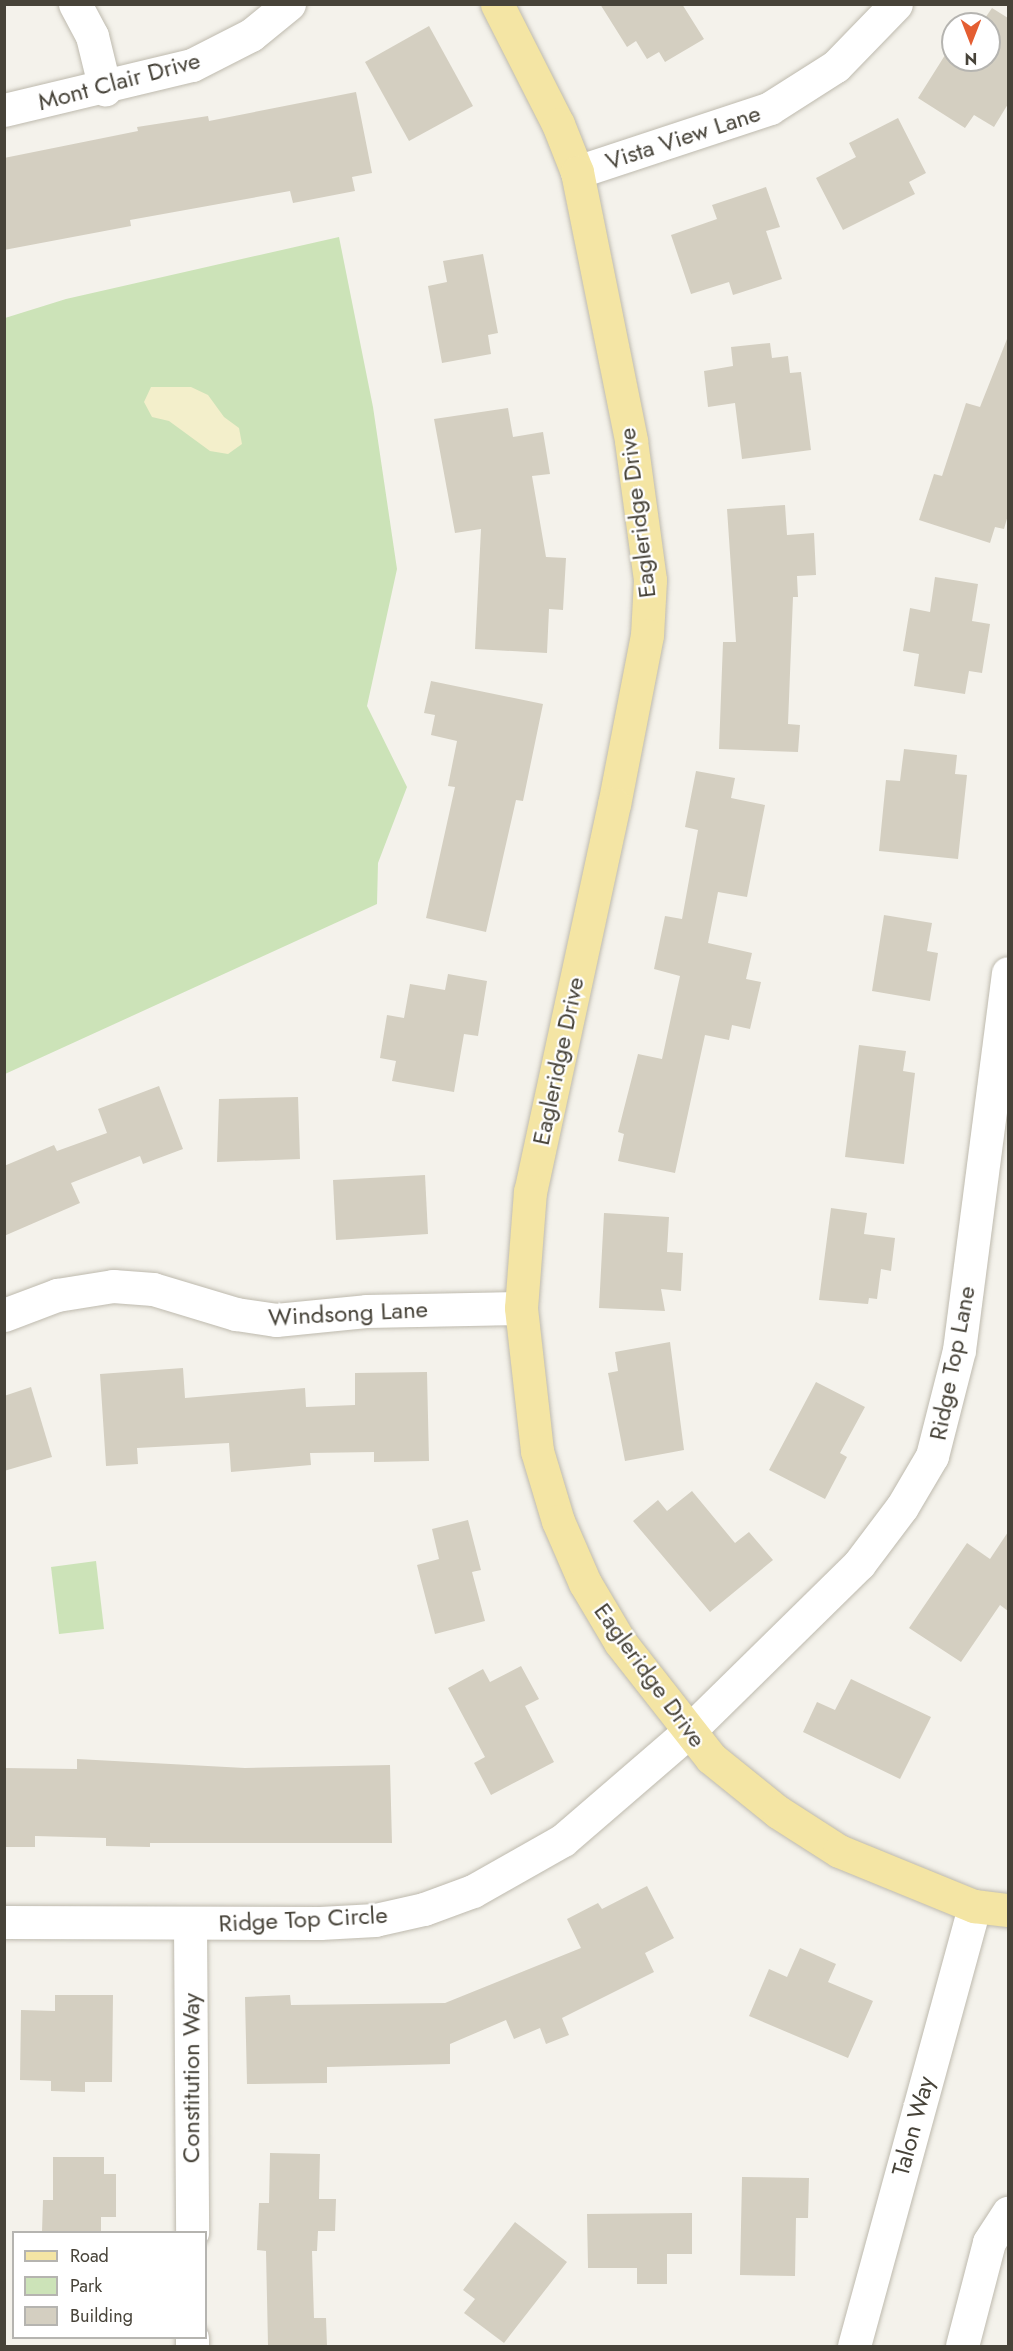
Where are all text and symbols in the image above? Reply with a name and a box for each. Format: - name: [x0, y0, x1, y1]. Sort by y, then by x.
- north arrow: [941, 12, 1001, 72]
- street label: Mont Clair Drive: [35, 46, 203, 116]
- text: N: [965, 47, 977, 70]
- street label: Vista View Lane: [602, 98, 764, 176]
- street label: Eagleridge Drive: [612, 426, 662, 600]
- street label: Eagleridge Drive: [526, 974, 590, 1148]
- street label: Ridge Top Lane: [923, 1283, 981, 1443]
- street label: Windsong Lane: [267, 1294, 429, 1332]
- street label: Eagleridge Drive: [588, 1597, 712, 1753]
- street label: Ridge Top Circle: [218, 1900, 388, 1938]
- street label: Constitution Way: [177, 1993, 205, 2163]
- street label: Talon Way: [886, 2073, 940, 2179]
- legend: [12, 2231, 207, 2339]
- text: Road: [70, 2243, 109, 2269]
- text: Park: [70, 2273, 102, 2299]
- text: Building: [70, 2303, 133, 2329]

